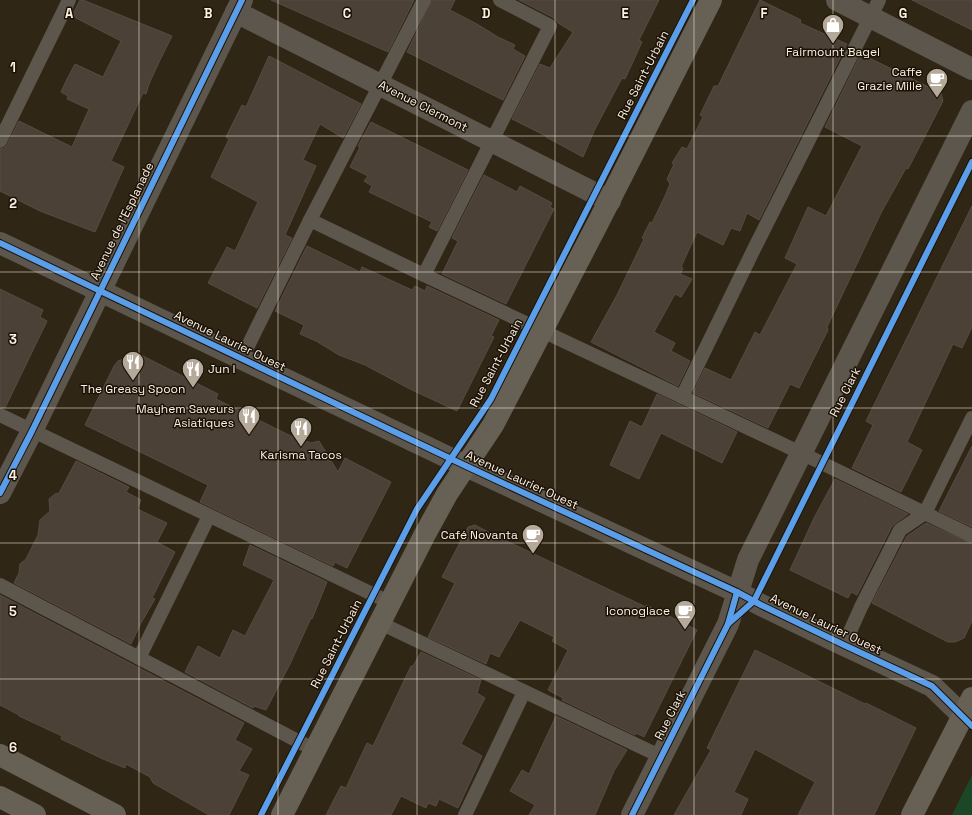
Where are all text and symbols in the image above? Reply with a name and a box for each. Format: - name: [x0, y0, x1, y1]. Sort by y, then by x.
- text: A: [65, 5, 74, 22]
- text: B: [204, 5, 213, 22]
- text: C: [343, 5, 351, 22]
- text: D: [482, 5, 491, 22]
- text: E: [621, 5, 629, 22]
- text: F: [761, 5, 768, 22]
- text: G: [899, 5, 907, 22]
- shop icon: Fairmount Bagel: [820, 12, 846, 45]
- street label: Rue Saint-Urbain: [614, 28, 672, 122]
- place label: Fairmount Bagel: [786, 44, 880, 60]
- text: 1: [10, 59, 16, 76]
- place label: Caffe Grazie Mille: [857, 64, 922, 94]
- cafe icon: Caffe Grazie Mille: [924, 66, 950, 99]
- street label: Avenue Clermont: [376, 77, 470, 135]
- street label: Avenue de l'Esplanade: [87, 160, 157, 282]
- text: 2: [9, 195, 17, 212]
- street label: Avenue Laurier Ouest: [171, 307, 289, 375]
- street label: Rue Saint-Urbain: [466, 316, 526, 410]
- text: 3: [9, 331, 17, 348]
- restaurant icon: The Greasy Spoon: [120, 349, 146, 382]
- restaurant icon: Jun I: [180, 356, 206, 389]
- place label: Jun I: [208, 361, 236, 377]
- street label: Rue Clark: [826, 364, 865, 420]
- place label: The Greasy Spoon: [81, 381, 185, 397]
- place label: Mayhem Saveurs Asiatiques: [136, 401, 234, 431]
- restaurant icon: Mayhem Saveurs Asiatiques: [236, 403, 262, 436]
- restaurant icon: Karisma Tacos: [288, 415, 314, 448]
- place label: Karisma Tacos: [260, 447, 342, 463]
- street label: Avenue Laurier Ouest: [463, 447, 581, 513]
- text: 4: [9, 467, 17, 484]
- cafe icon: Café Novanta: [520, 522, 546, 555]
- place label: Café Novanta: [441, 527, 518, 543]
- street label: Avenue Laurier Ouest: [767, 590, 885, 658]
- street label: Rue Saint-Urbain: [307, 597, 365, 691]
- cafe icon: Iconoglace: [672, 598, 698, 631]
- text: 5: [9, 603, 17, 620]
- place label: Iconoglace: [606, 603, 670, 619]
- street label: Rue Clark: [651, 687, 690, 743]
- text: 6: [9, 739, 17, 756]

